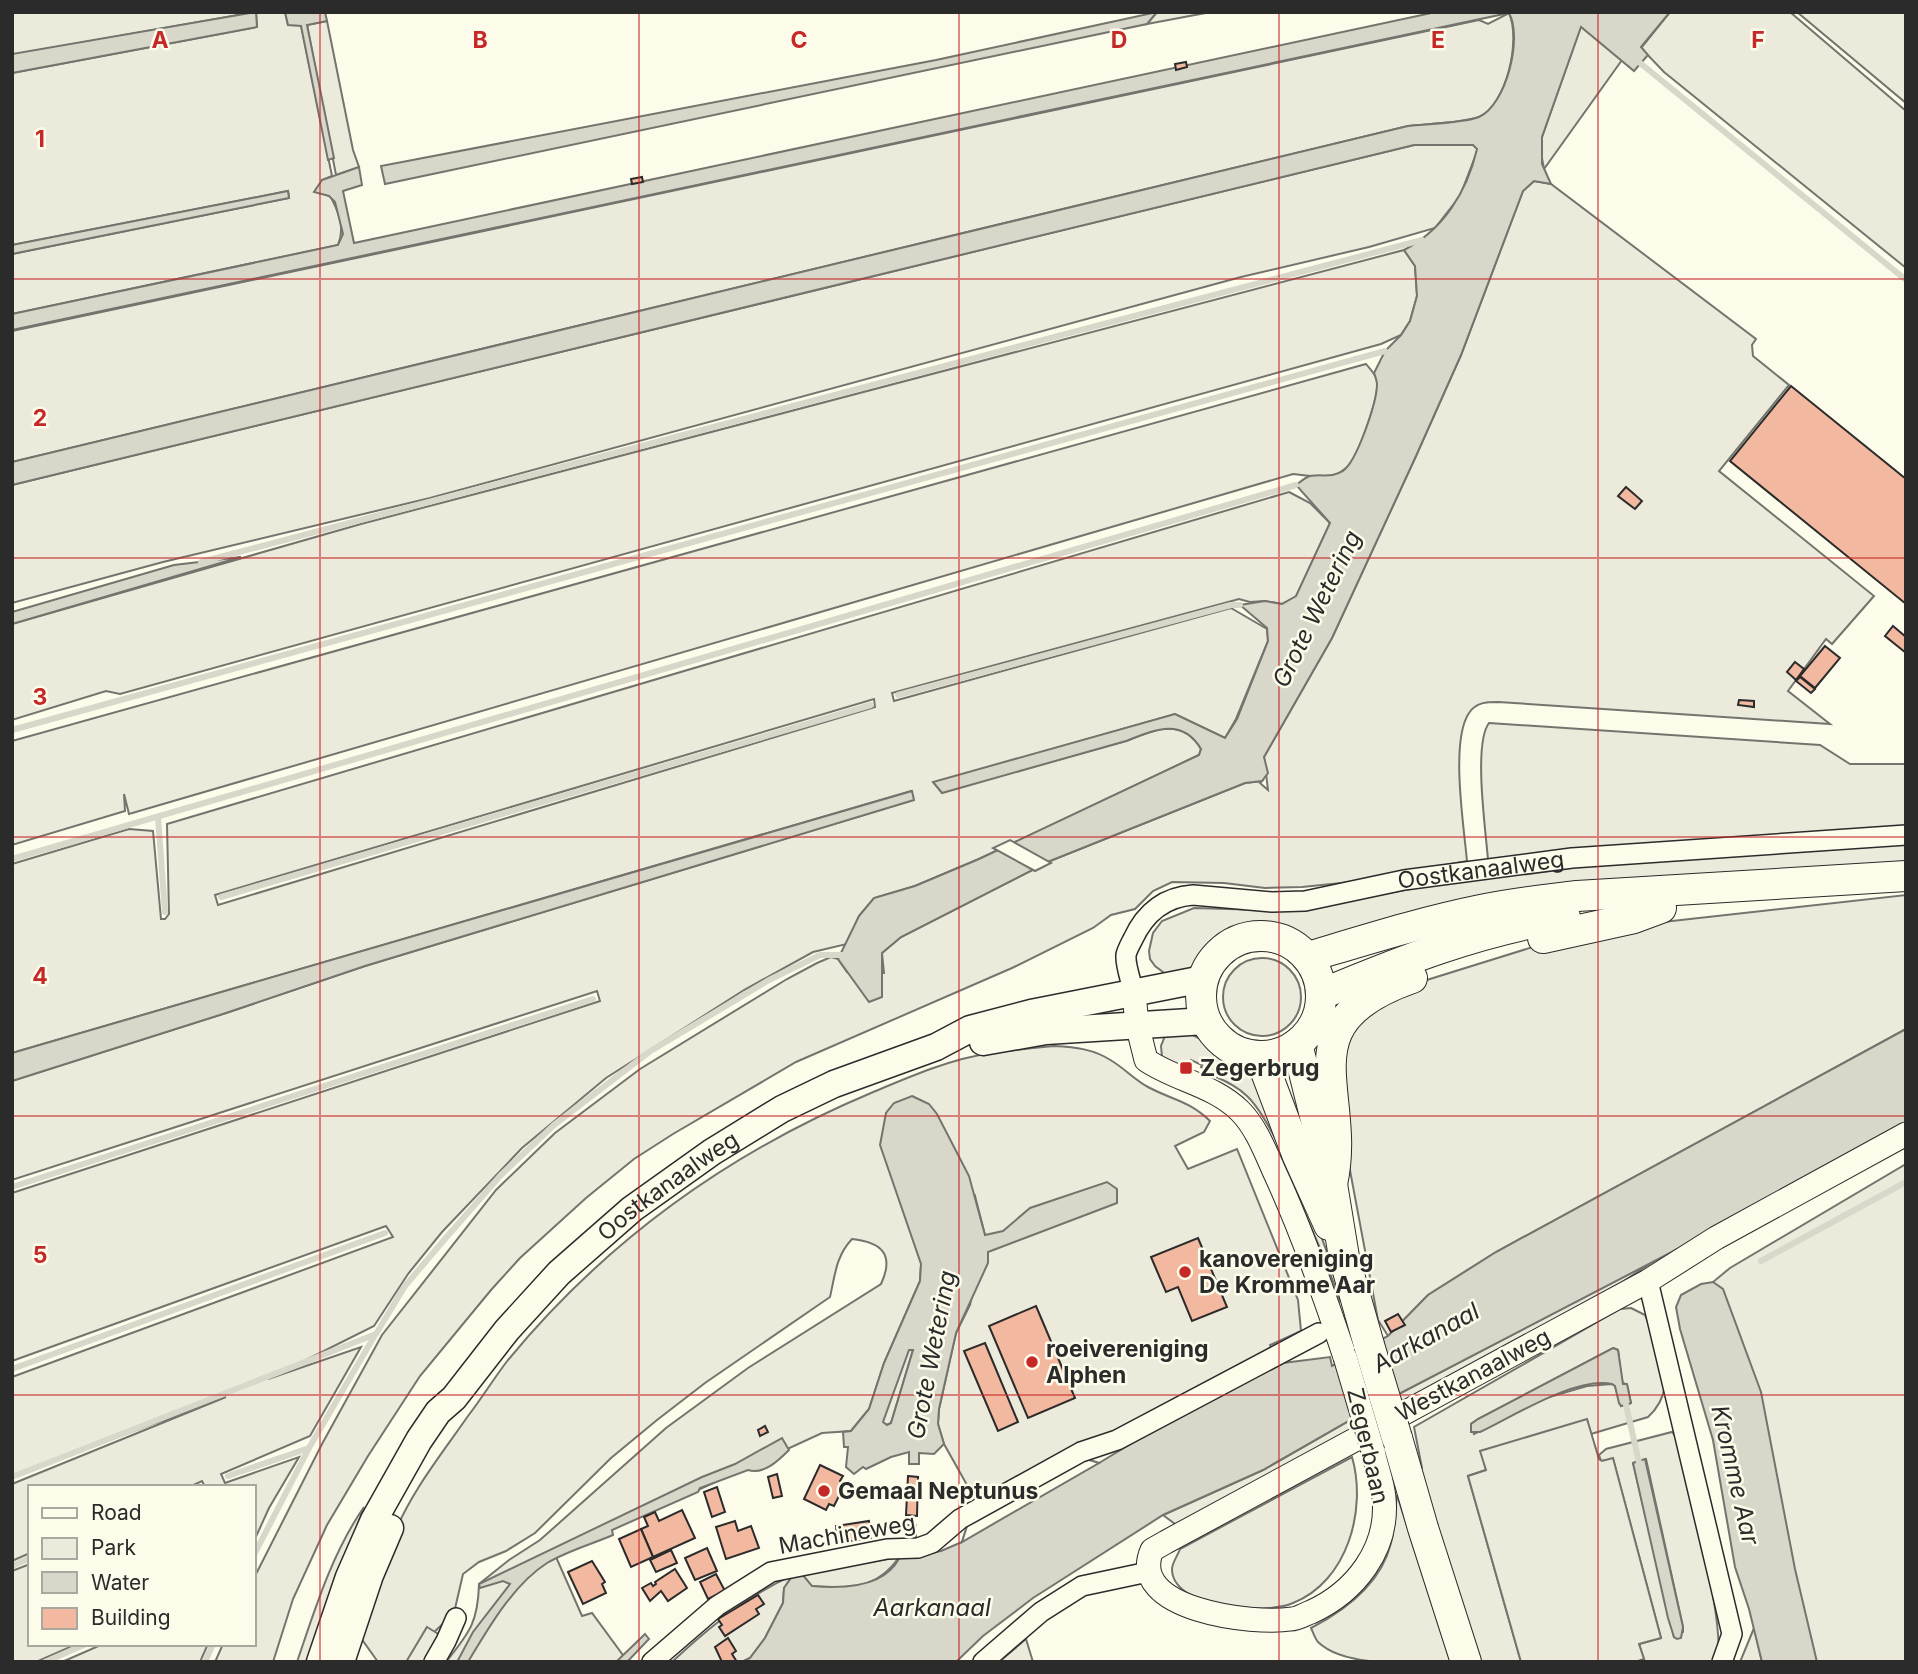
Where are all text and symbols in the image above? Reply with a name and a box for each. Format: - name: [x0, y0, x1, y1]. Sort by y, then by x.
- text: A: [151, 26, 169, 54]
- text: B: [472, 26, 488, 54]
- text: C: [790, 26, 808, 54]
- text: D: [1111, 26, 1127, 54]
- text: E: [1431, 26, 1445, 54]
- text: F: [1751, 26, 1765, 54]
- text: 1: [35, 125, 45, 153]
- text: 2: [33, 404, 47, 432]
- water label: Grote Wetering: [1266, 526, 1367, 692]
- text: 3: [33, 683, 47, 711]
- street label: Oostkanaalweg: [1396, 845, 1566, 895]
- text: 4: [32, 962, 48, 990]
- place label: Zegerbrug: [1200, 1054, 1320, 1082]
- marker: Zegerbrug: [1178, 1060, 1194, 1076]
- street label: Oostkanaalweg: [592, 1125, 743, 1247]
- text: 5: [33, 1241, 47, 1269]
- place label: kanovereniging De Kromme Aar: [1199, 1245, 1375, 1299]
- marker: kanovereniging De Kromme Aar: [1177, 1264, 1193, 1280]
- water label: Grote Wetering: [901, 1268, 962, 1442]
- water label: Aarkanaal: [1366, 1296, 1484, 1379]
- street label: Westkanaalweg: [1391, 1322, 1555, 1428]
- place label: roeivereniging Alphen: [1046, 1335, 1209, 1389]
- marker: roeivereniging Alphen: [1024, 1354, 1040, 1370]
- street label: Zegerbaan: [1341, 1385, 1395, 1507]
- water label: Kromme Aar: [1705, 1402, 1766, 1548]
- place label: Gemaal Neptunus: [838, 1477, 1038, 1505]
- marker: Gemaal Neptunus: [816, 1483, 832, 1499]
- legend: [28, 1485, 256, 1646]
- text: Road: [91, 1500, 142, 1525]
- street label: Machineweg: [776, 1508, 918, 1560]
- text: Park: [91, 1535, 136, 1560]
- text: Water: [91, 1570, 149, 1595]
- water label: Aarkanaal: [872, 1593, 991, 1622]
- text: Building: [91, 1605, 171, 1630]

